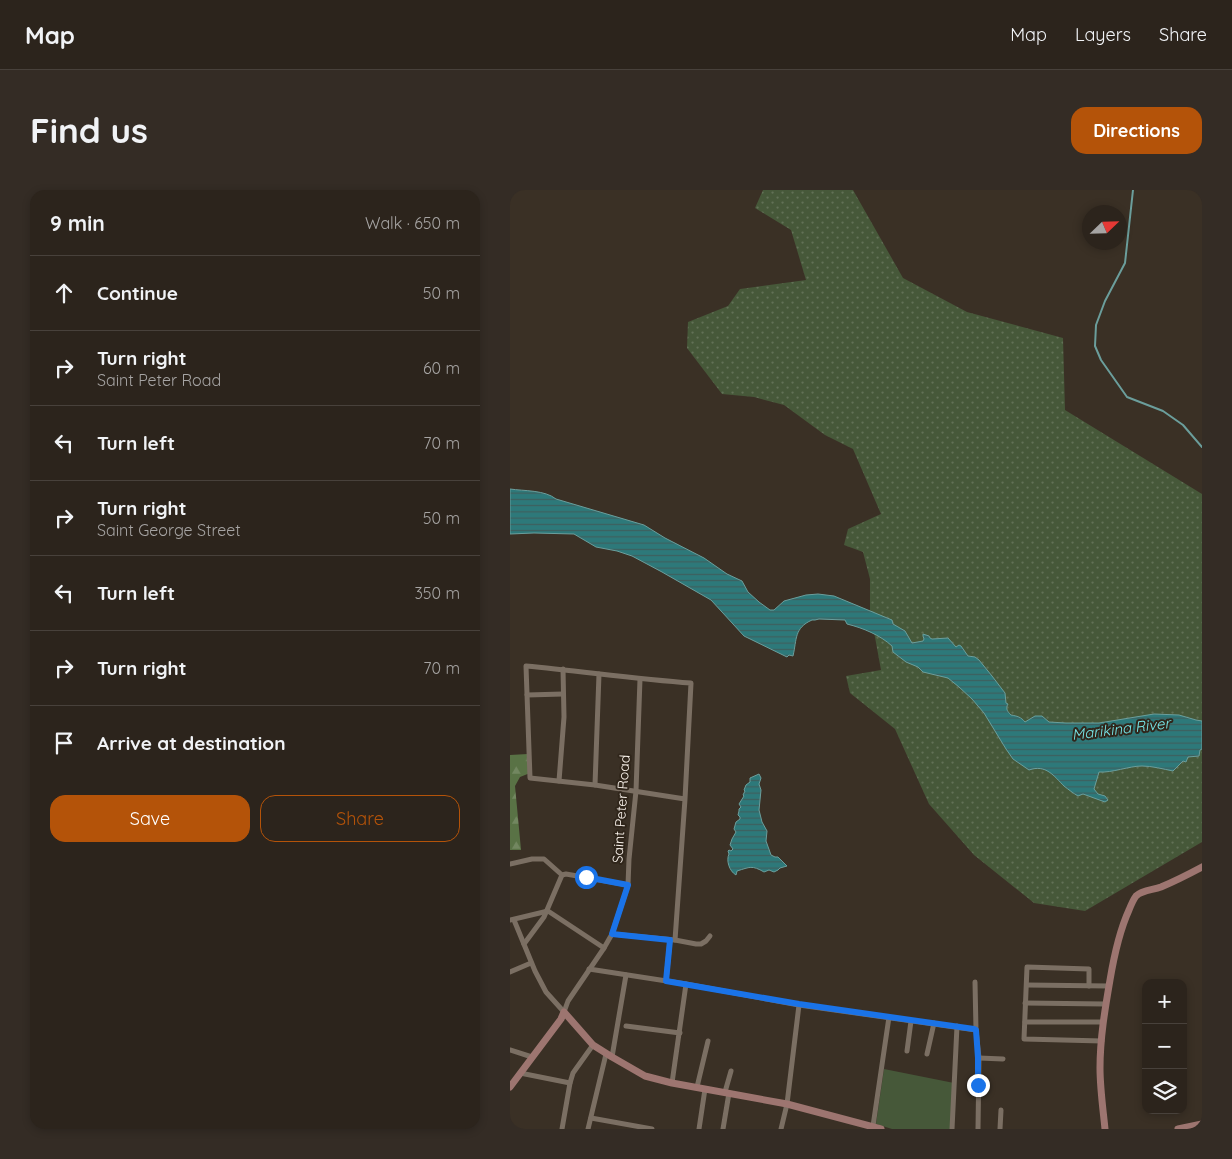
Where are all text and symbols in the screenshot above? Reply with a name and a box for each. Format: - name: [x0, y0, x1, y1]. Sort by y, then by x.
- text: Map: [25, 20, 75, 50]
- text: Map: [1010, 23, 1047, 46]
- text: Layers: [1075, 23, 1131, 46]
- text: Share: [1159, 23, 1207, 46]
- button: Directions: [1071, 107, 1202, 154]
- text: Find us: [30, 108, 148, 152]
- north arrow: [1082, 205, 1127, 250]
- text: 9 min: [50, 210, 105, 236]
- text: Walk · 650 m: [365, 213, 460, 233]
- icon: ahead: [50, 279, 78, 307]
- text: Continue: [97, 281, 178, 305]
- text: 50 m: [423, 283, 460, 303]
- text: Turn right: [97, 346, 186, 370]
- icon: right: [50, 354, 78, 382]
- text: 60 m: [423, 358, 460, 378]
- text: Saint Peter Road: [97, 370, 221, 390]
- icon: left: [50, 429, 78, 457]
- text: Turn left: [97, 431, 175, 455]
- text: 70 m: [423, 433, 460, 453]
- text: Turn right: [97, 496, 186, 520]
- icon: right: [50, 504, 78, 532]
- text: 50 m: [423, 508, 460, 528]
- text: Saint George Street: [97, 520, 241, 540]
- icon: left: [50, 579, 78, 607]
- text: Turn left: [97, 581, 175, 605]
- text: 350 m: [414, 583, 460, 603]
- icon: right: [50, 654, 78, 682]
- text: Turn right: [97, 656, 186, 680]
- text: 70 m: [423, 658, 460, 678]
- water label: Marikina River: [1071, 713, 1173, 744]
- icon: arrive: [50, 729, 78, 757]
- text: Arrive at destination: [97, 731, 286, 755]
- street label: Saint Peter Road: [608, 754, 634, 864]
- button: Save: [50, 795, 250, 842]
- button: Share: [260, 795, 460, 842]
- route start: [575, 866, 598, 889]
- map controls: [1142, 979, 1187, 1114]
- button: +: [1142, 979, 1187, 1024]
- button: −: [1142, 1024, 1187, 1069]
- button: layers: [1142, 1069, 1187, 1114]
- route end: [967, 1074, 990, 1097]

